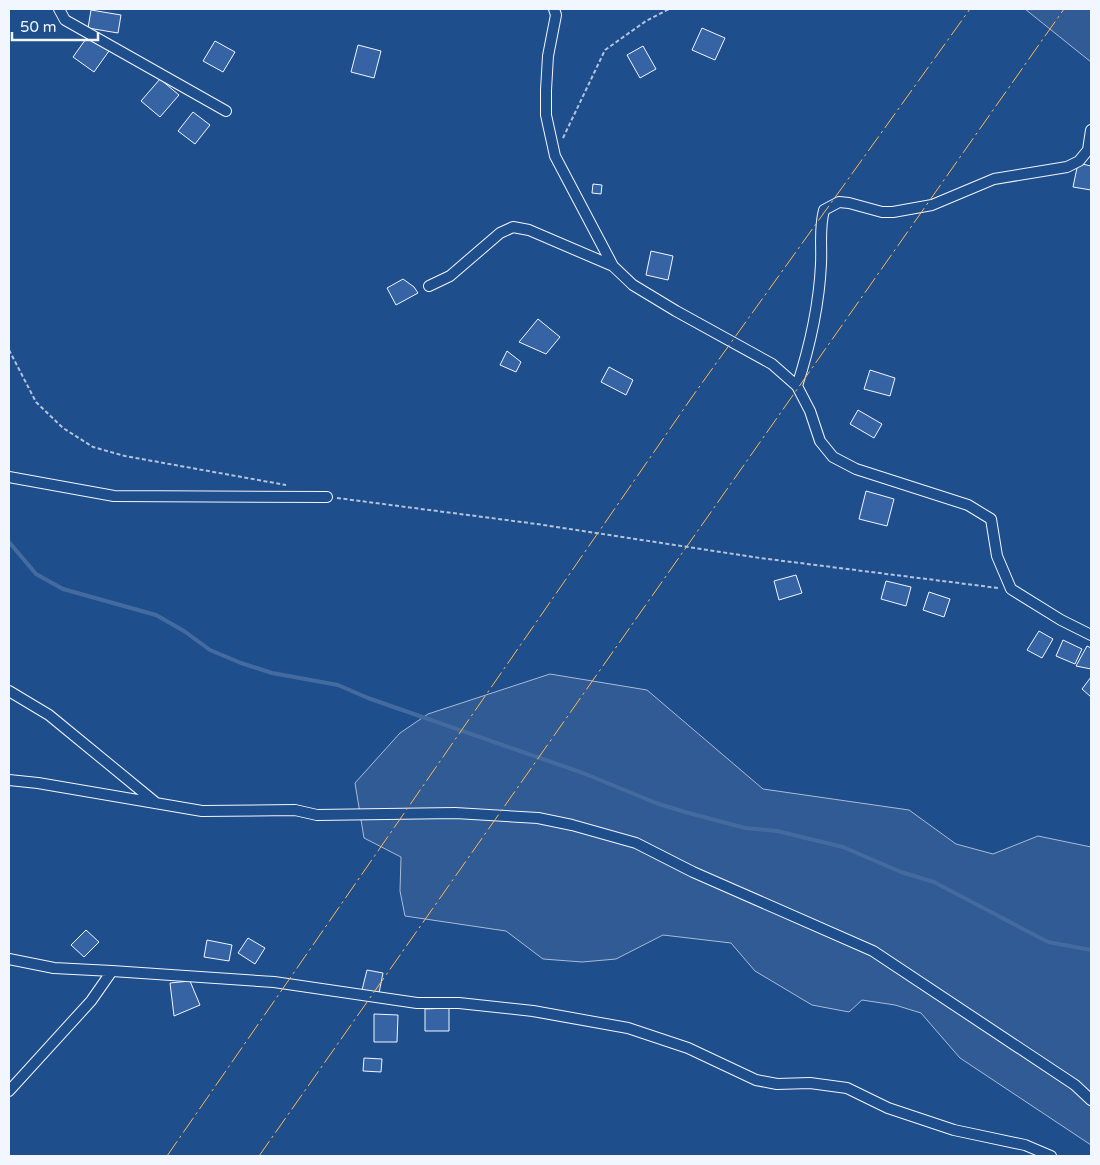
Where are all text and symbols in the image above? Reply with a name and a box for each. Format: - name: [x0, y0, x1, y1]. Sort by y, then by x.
- scale bar: [12, 10, 99, 42]
- text: 50 m: [20, 18, 57, 36]

